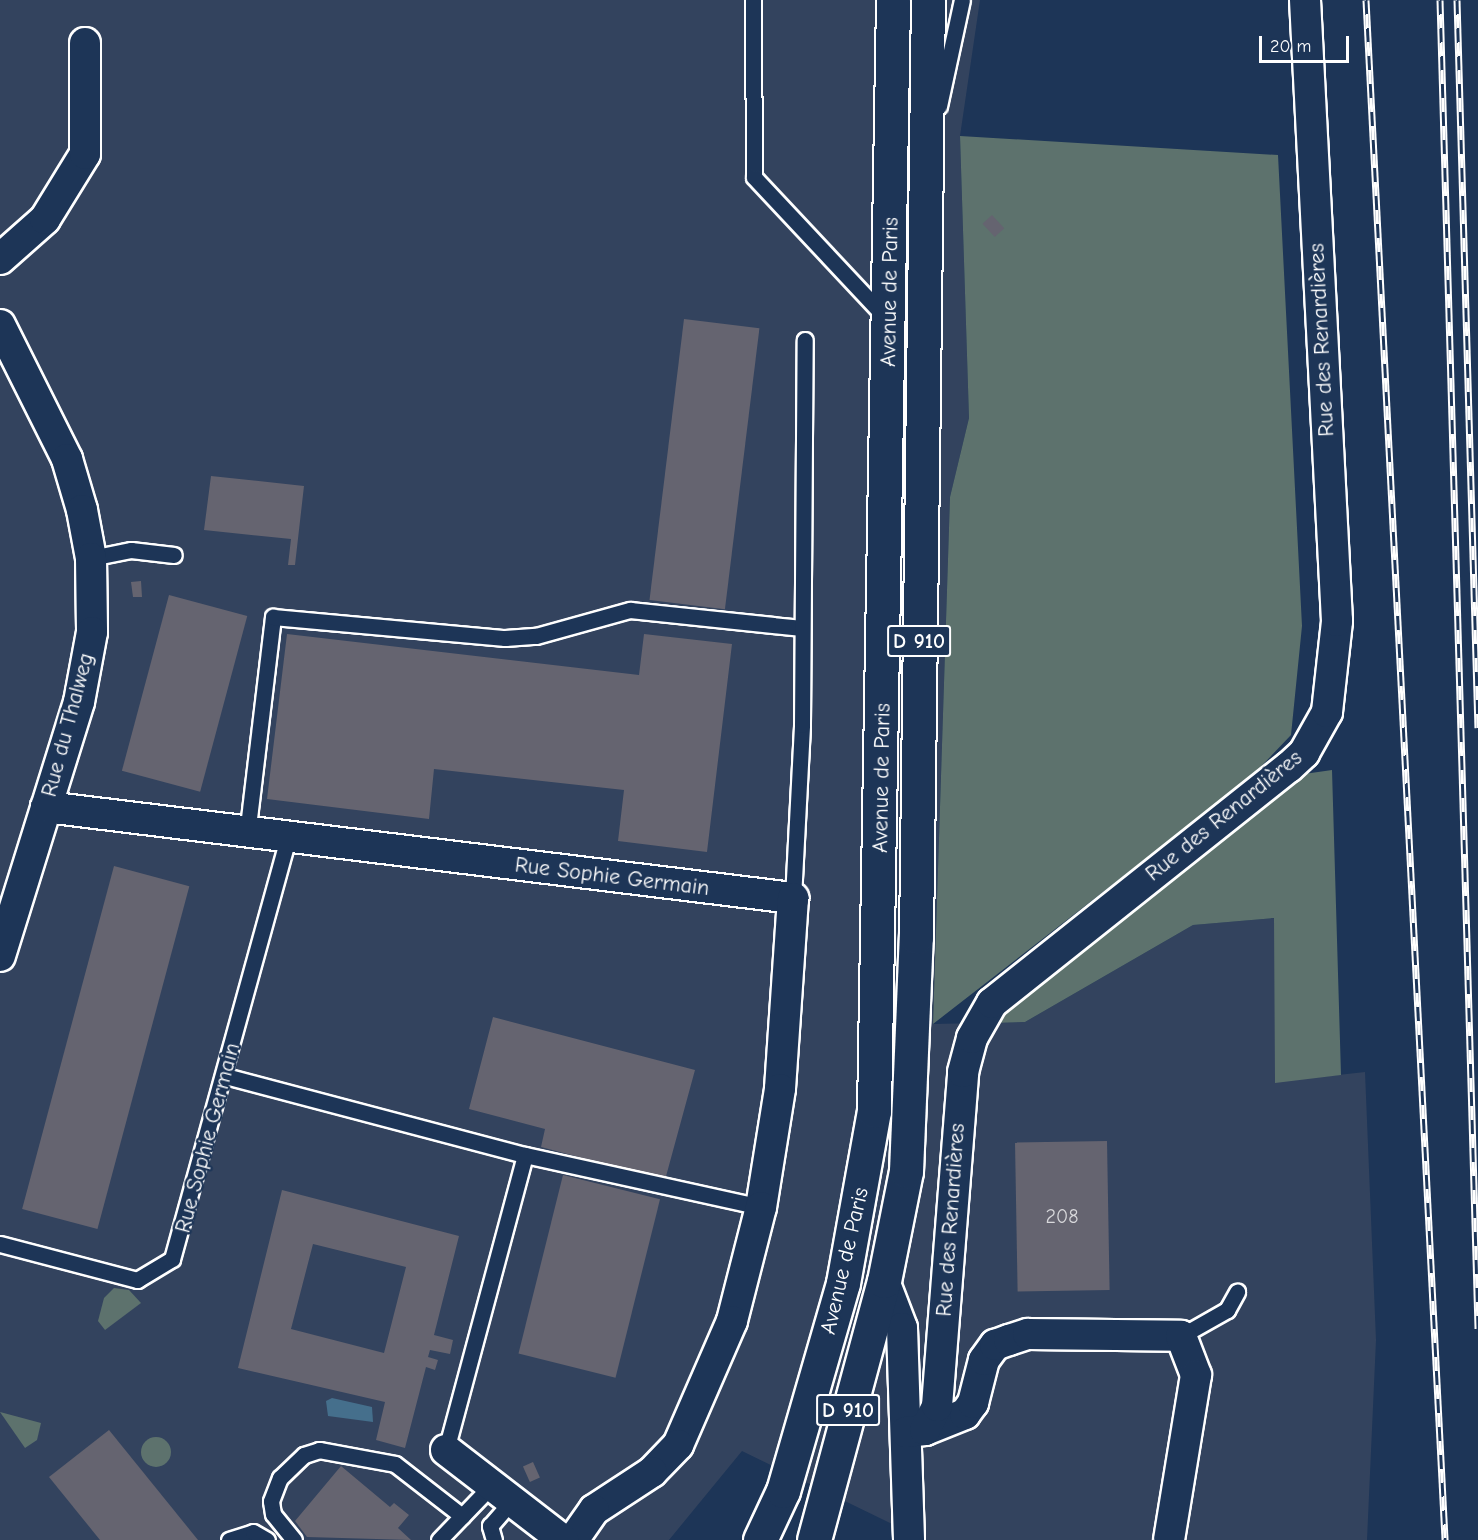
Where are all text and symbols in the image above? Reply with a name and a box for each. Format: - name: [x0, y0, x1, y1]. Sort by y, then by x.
- scale bar: [1262, 24, 1352, 62]
- text: 20 m: [1270, 36, 1311, 57]
- street label: Avenue de Paris: [875, 217, 905, 367]
- street label: Rue des Renardières: [1304, 243, 1340, 437]
- road number: D 910: [886, 623, 952, 659]
- street label: Rue du Thalweg: [36, 650, 100, 800]
- street label: Avenue de Paris: [867, 703, 897, 853]
- street label: Rue des Renardières: [1140, 745, 1308, 887]
- street label: Rue Sophie Germain: [513, 852, 711, 902]
- street label: Rue Sophie Germain: [170, 1040, 246, 1236]
- street label: Rue des Renardières: [931, 1123, 971, 1317]
- street label: Avenue de Paris: [815, 1185, 875, 1337]
- house number: 208: [1046, 1204, 1078, 1228]
- road number: D 910: [815, 1392, 881, 1428]

